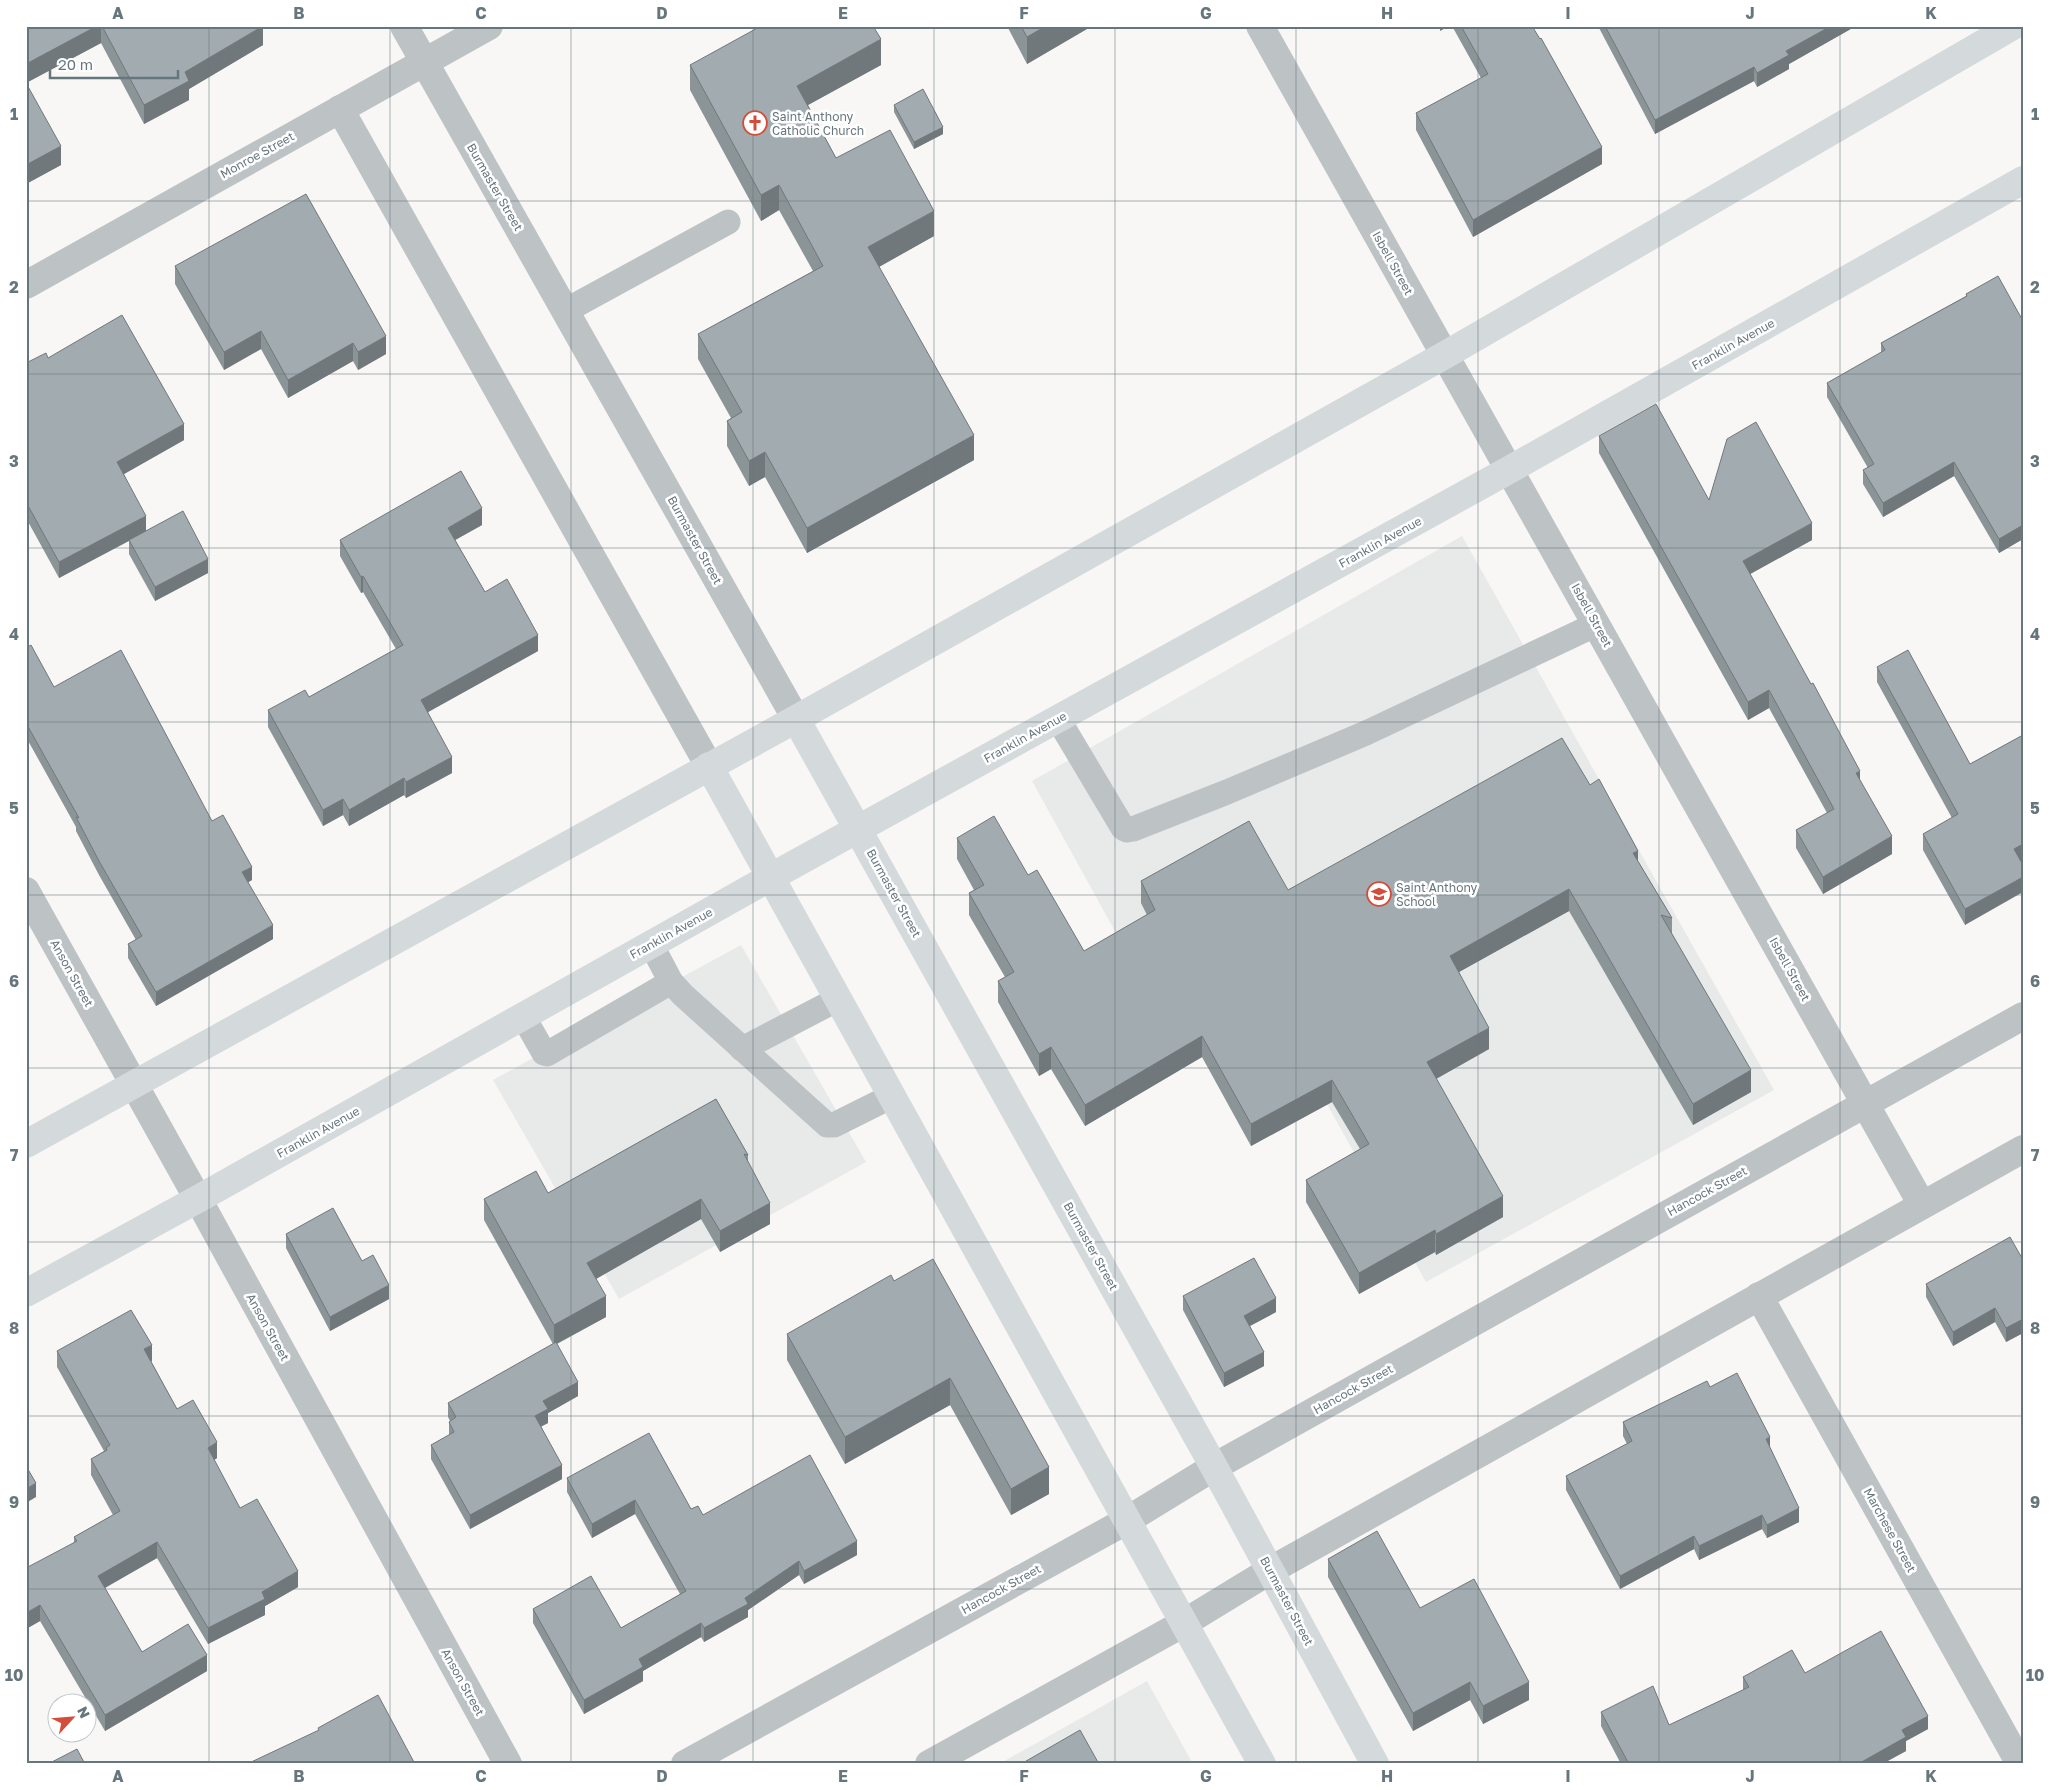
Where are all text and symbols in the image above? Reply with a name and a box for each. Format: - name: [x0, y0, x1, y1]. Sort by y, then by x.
- text: A: [112, 3, 124, 23]
- text: B: [293, 3, 305, 23]
- text: C: [475, 3, 487, 23]
- text: D: [656, 3, 668, 23]
- text: E: [838, 3, 848, 23]
- text: F: [1019, 3, 1029, 23]
- text: G: [1200, 3, 1212, 23]
- text: H: [1381, 3, 1393, 23]
- text: I: [1565, 3, 1571, 23]
- text: J: [1745, 3, 1755, 23]
- text: K: [1925, 3, 1937, 23]
- scale bar: [50, 48, 178, 80]
- text: 20 m: [58, 55, 93, 73]
- text: 1: [10, 104, 18, 124]
- text: 1: [2031, 104, 2039, 124]
- place label: Saint Anthony Catholic Church: [772, 109, 864, 138]
- church icon: Saint Anthony Catholic Church: [742, 110, 768, 136]
- street label: Monroe Street: [217, 128, 297, 181]
- street label: Burmaster Street: [464, 141, 526, 234]
- street label: Isbell Street: [1369, 228, 1417, 298]
- text: 2: [9, 277, 19, 297]
- text: 2: [2030, 277, 2040, 297]
- street label: Franklin Avenue: [1689, 315, 1777, 373]
- text: 3: [9, 451, 19, 471]
- text: 3: [2030, 451, 2040, 471]
- street label: Burmaster Street: [665, 493, 726, 587]
- street label: Franklin Avenue: [1336, 513, 1424, 571]
- street label: Isbell Street: [1568, 580, 1616, 650]
- text: 4: [9, 624, 19, 644]
- text: 4: [2030, 624, 2040, 644]
- street label: Franklin Avenue: [981, 708, 1069, 766]
- text: 5: [9, 798, 19, 818]
- text: 5: [2030, 798, 2040, 818]
- street label: Burmaster Street: [864, 846, 925, 940]
- place label: Saint Anthony School: [1396, 880, 1478, 909]
- school or university icon: Saint Anthony School: [1366, 881, 1392, 907]
- street label: Franklin Avenue: [627, 904, 715, 962]
- street label: Isbell Street: [1766, 934, 1814, 1004]
- street label: Anson Street: [47, 937, 97, 1010]
- text: 6: [9, 971, 19, 991]
- text: 6: [2030, 971, 2040, 991]
- street label: Franklin Avenue: [274, 1103, 362, 1161]
- text: 7: [10, 1145, 19, 1165]
- text: 7: [2031, 1145, 2040, 1165]
- street label: Hancock Street: [1664, 1163, 1750, 1219]
- street label: Burmaster Street: [1061, 1199, 1122, 1293]
- street label: Anson Street: [243, 1291, 293, 1364]
- text: 8: [9, 1318, 19, 1338]
- text: 8: [2030, 1318, 2040, 1338]
- street label: Hancock Street: [1310, 1361, 1396, 1417]
- street label: Marchese Street: [1861, 1485, 1920, 1575]
- text: 9: [9, 1492, 19, 1512]
- text: 9: [2030, 1492, 2040, 1512]
- street label: Burmaster Street: [1257, 1554, 1317, 1648]
- street label: Hancock Street: [958, 1561, 1044, 1617]
- street label: Anson Street: [438, 1646, 488, 1719]
- text: 10: [5, 1665, 23, 1685]
- text: 10: [2026, 1665, 2044, 1685]
- north arrow: [48, 1692, 98, 1742]
- text: N: [74, 1704, 94, 1721]
- text: A: [112, 1766, 124, 1786]
- text: B: [293, 1766, 305, 1786]
- text: C: [475, 1766, 487, 1786]
- text: D: [656, 1766, 668, 1786]
- text: E: [838, 1766, 848, 1786]
- text: F: [1019, 1766, 1029, 1786]
- text: G: [1200, 1766, 1212, 1786]
- text: H: [1381, 1766, 1393, 1786]
- text: I: [1565, 1766, 1571, 1786]
- text: J: [1745, 1766, 1755, 1786]
- text: K: [1925, 1766, 1937, 1786]

